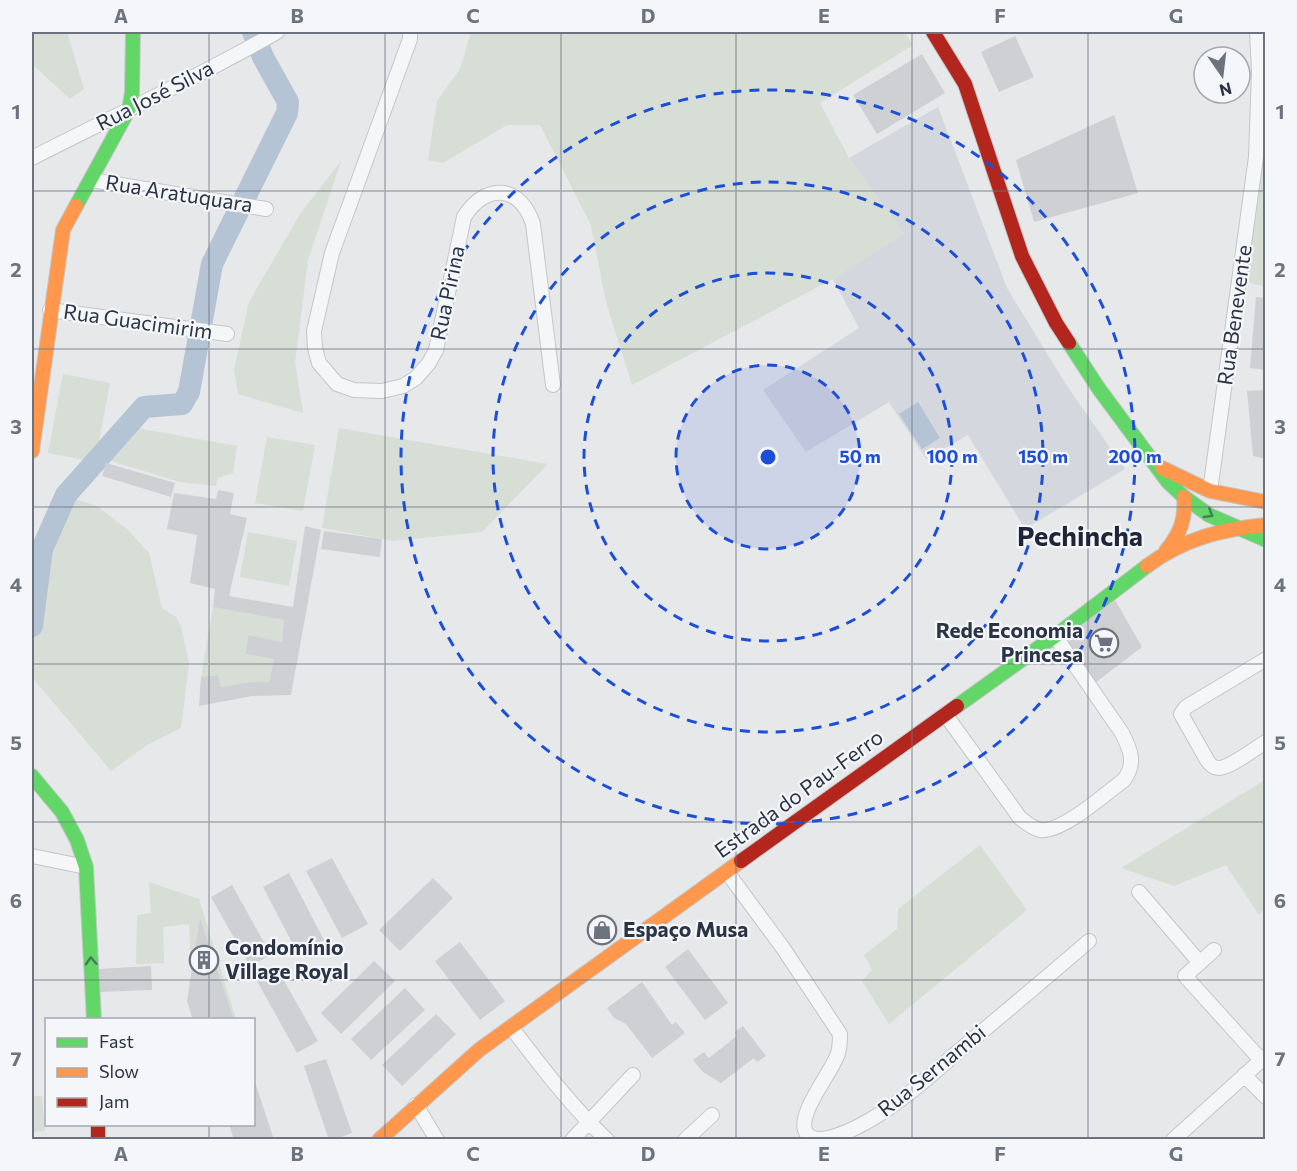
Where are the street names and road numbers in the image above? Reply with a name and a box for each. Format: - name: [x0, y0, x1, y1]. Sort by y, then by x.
- street label: Rua José Silva: [91, 54, 217, 135]
- street label: Rua Aratuquara: [104, 169, 255, 217]
- street label: Rua Pirina: [424, 243, 469, 342]
- street label: Rua Benevente: [1211, 243, 1256, 386]
- street label: Rua Guacimirim: [62, 298, 214, 343]
- street label: Estrada do Pau-Ferro: [709, 723, 887, 862]
- street label: Rua Sernambi: [872, 1019, 990, 1121]

